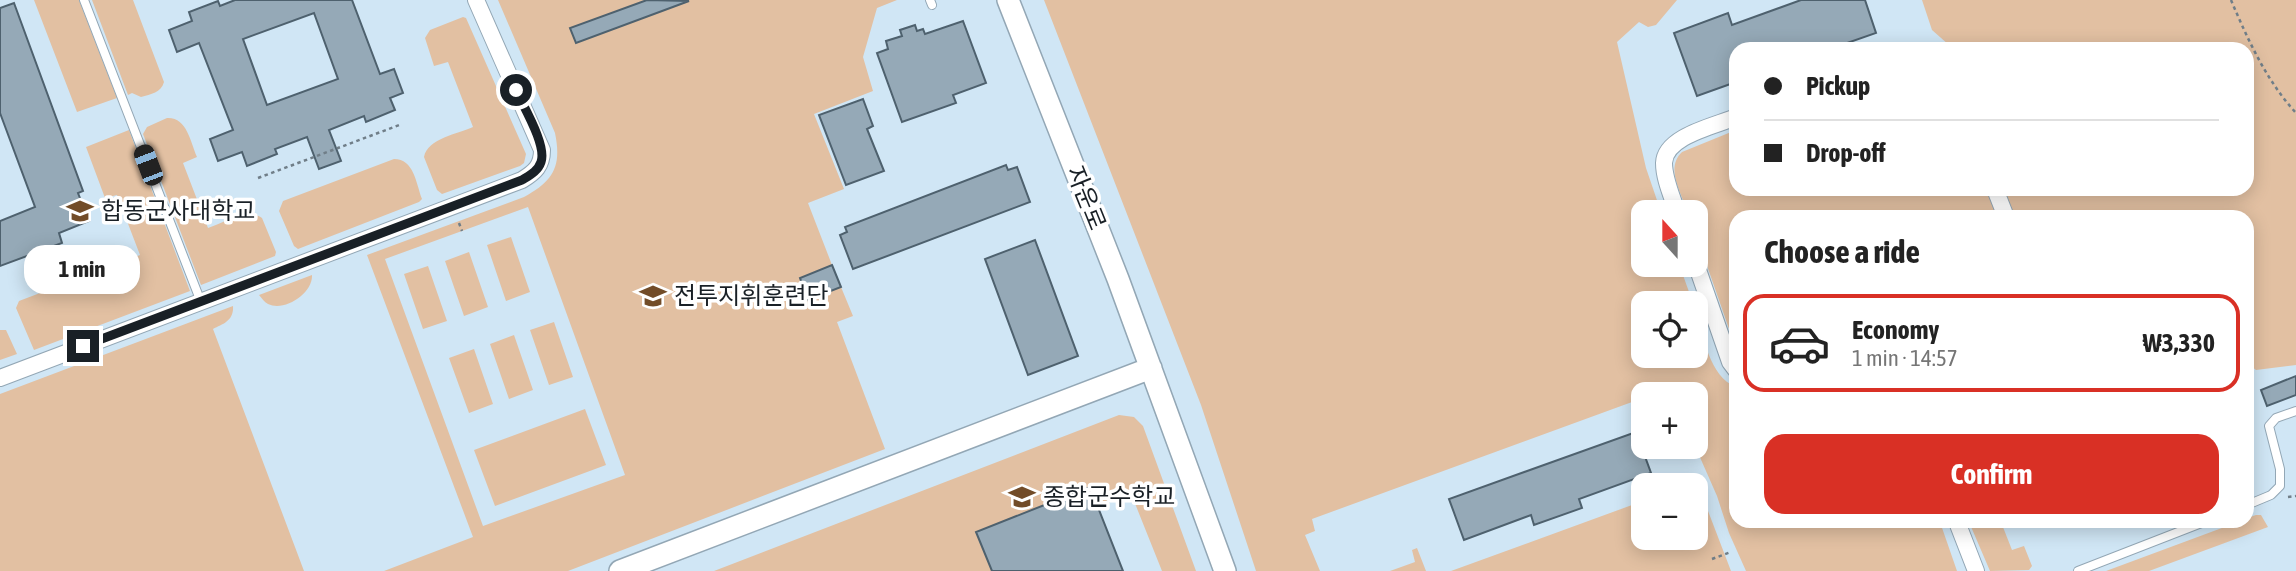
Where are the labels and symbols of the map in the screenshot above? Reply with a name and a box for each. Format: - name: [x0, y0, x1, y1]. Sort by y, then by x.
- route start: [500, 74, 532, 106]
- car: [131, 142, 166, 188]
- street label: 자운로: [1062, 162, 1111, 234]
- school or university icon: 합동군사대학교: [65, 196, 95, 226]
- place label: 합동군사대학교: [101, 197, 256, 224]
- north arrow: [1631, 200, 1708, 276]
- callout: 1 min: [25, 244, 141, 294]
- school or university icon: 전투지휘훈련단: [638, 281, 668, 311]
- place label: 전투지휘훈련단: [674, 282, 829, 309]
- route end: [67, 330, 99, 362]
- school or university icon: 종합군수학교: [1007, 482, 1037, 512]
- place label: 종합군수학교: [1043, 483, 1175, 510]

